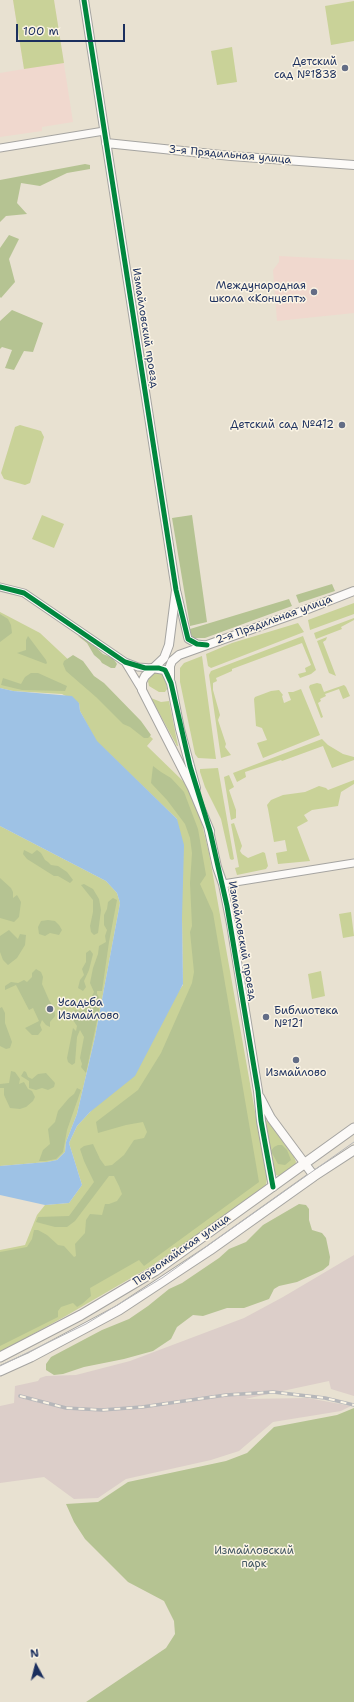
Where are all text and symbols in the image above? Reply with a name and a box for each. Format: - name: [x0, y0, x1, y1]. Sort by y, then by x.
- scale bar: [18, 16, 127, 42]
- text: 100 m: [23, 23, 59, 39]
- place label: Детский сад №1838: [274, 55, 337, 81]
- marker: Детский сад №1838: [340, 63, 350, 73]
- street label: 3-я Прядильная улица: [168, 143, 292, 167]
- street label: Измайловский проезд: [129, 267, 161, 389]
- place label: Международная школа «Концепт»: [209, 279, 306, 305]
- marker: Международная школа «Концепт»: [309, 287, 319, 297]
- place label: Детский сад №412: [230, 418, 334, 432]
- marker: Детский сад №412: [337, 420, 347, 430]
- street label: 2-я Прядильная улица: [214, 593, 334, 647]
- street label: Измайловский проезд: [225, 880, 259, 1002]
- place label: Усадьба Измайлово: [58, 996, 119, 1022]
- marker: Усадьба Измайлово: [45, 1004, 55, 1014]
- place label: Библиотека №121: [274, 1004, 338, 1030]
- marker: Библиотека №121: [261, 1012, 271, 1022]
- marker: Измайлово: [291, 1055, 301, 1065]
- place label: Измайлово: [265, 1066, 327, 1080]
- street label: Первомайская улица: [131, 1211, 233, 1289]
- park label: Измайловский парк: [214, 1544, 294, 1570]
- north arrow: [16, 1646, 56, 1686]
- text: N: [29, 1646, 40, 1662]

